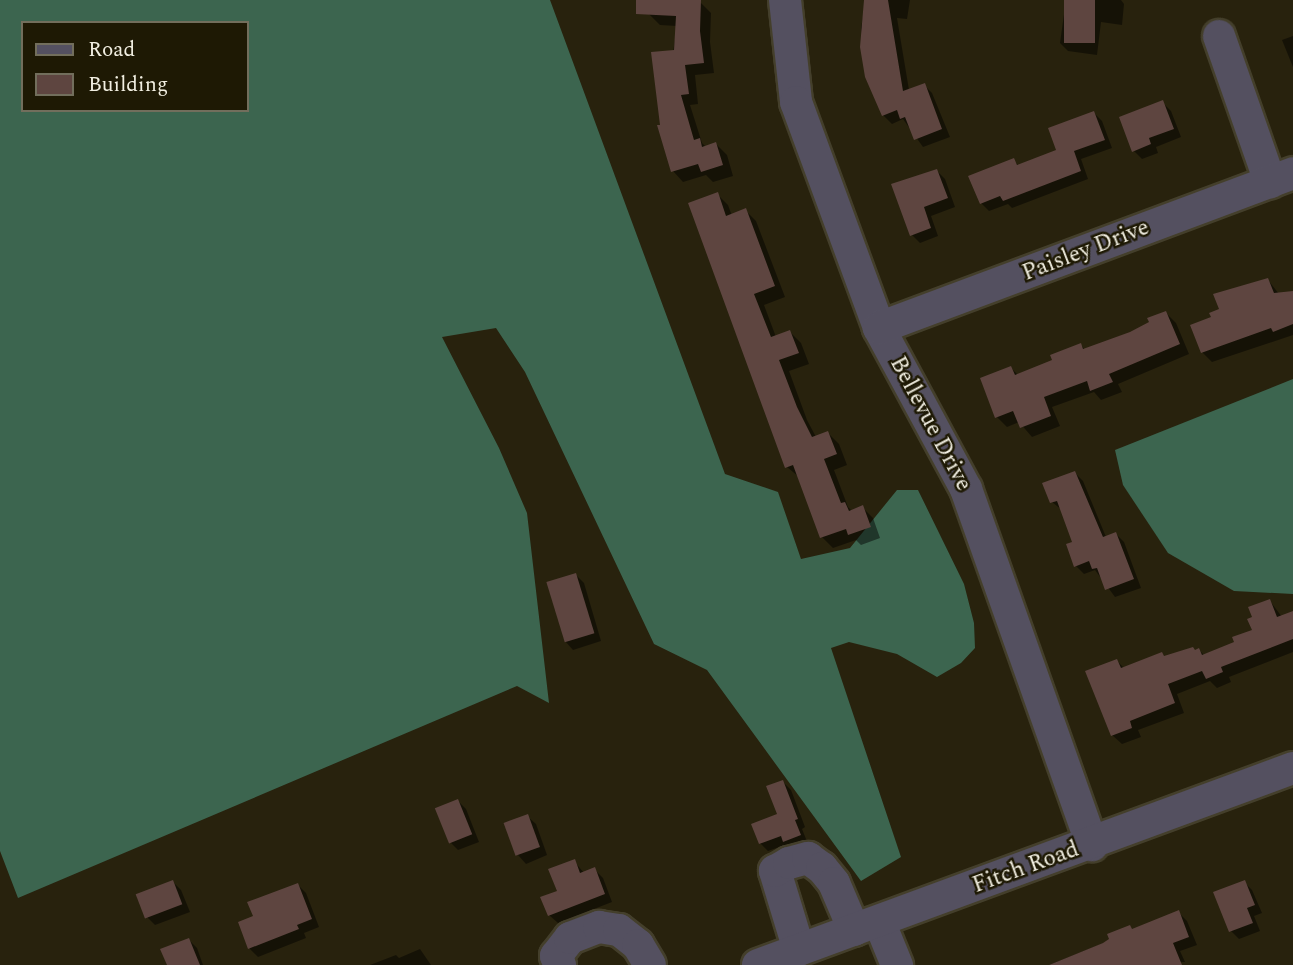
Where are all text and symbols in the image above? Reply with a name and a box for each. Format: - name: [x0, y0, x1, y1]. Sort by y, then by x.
- legend: [21, 21, 248, 112]
- text: Road: [88, 34, 135, 66]
- text: Building: [88, 69, 168, 101]
- street label: Paisley Drive: [1019, 214, 1153, 288]
- street label: Bellevue Drive: [883, 352, 977, 496]
- street label: Fitch Road: [969, 836, 1083, 900]

